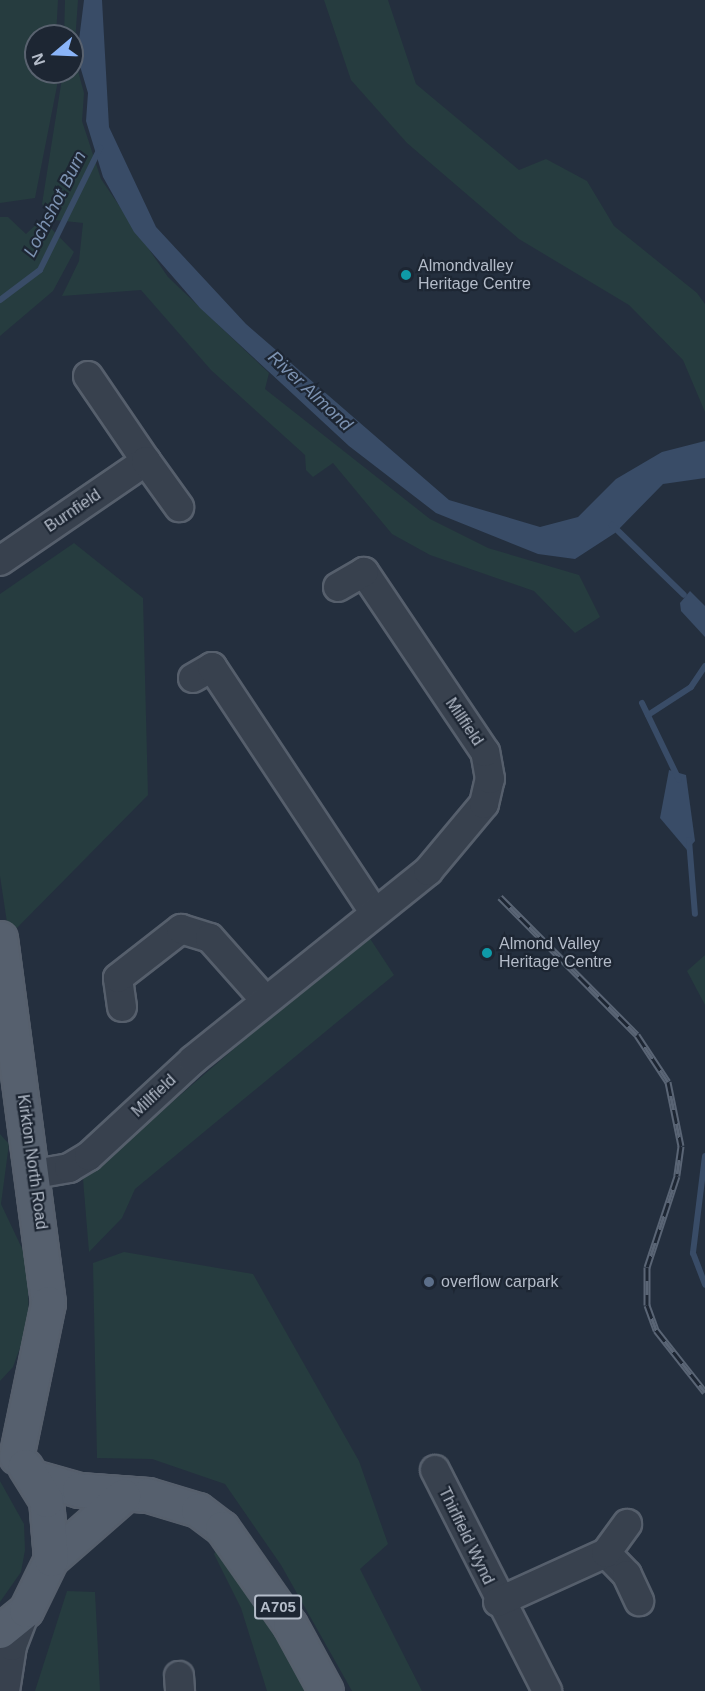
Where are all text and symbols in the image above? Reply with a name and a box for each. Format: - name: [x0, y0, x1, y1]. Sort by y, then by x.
- north arrow: [24, 24, 84, 84]
- text: N: [28, 51, 48, 68]
- water label: Lochshot Burn: [19, 147, 91, 261]
- place label: Almondvalley Heritage Centre: [418, 256, 531, 294]
- marker: Almondvalley Heritage Centre: [399, 268, 413, 282]
- water label: River Almond: [263, 346, 357, 436]
- street label: Burnfield: [41, 485, 105, 537]
- street label: Millfield: [441, 695, 487, 749]
- place label: Almond Valley Heritage Centre: [499, 934, 612, 972]
- marker: Almond Valley Heritage Centre: [480, 946, 494, 960]
- street label: Millfield: [128, 1071, 180, 1121]
- street label: Kirkton North Road: [13, 1093, 51, 1231]
- place label: overflow carpark: [441, 1272, 558, 1292]
- marker: overflow carpark: [422, 1275, 436, 1289]
- street label: Thirlfield Wynd: [434, 1484, 498, 1588]
- road number: A705: [254, 1595, 302, 1619]

